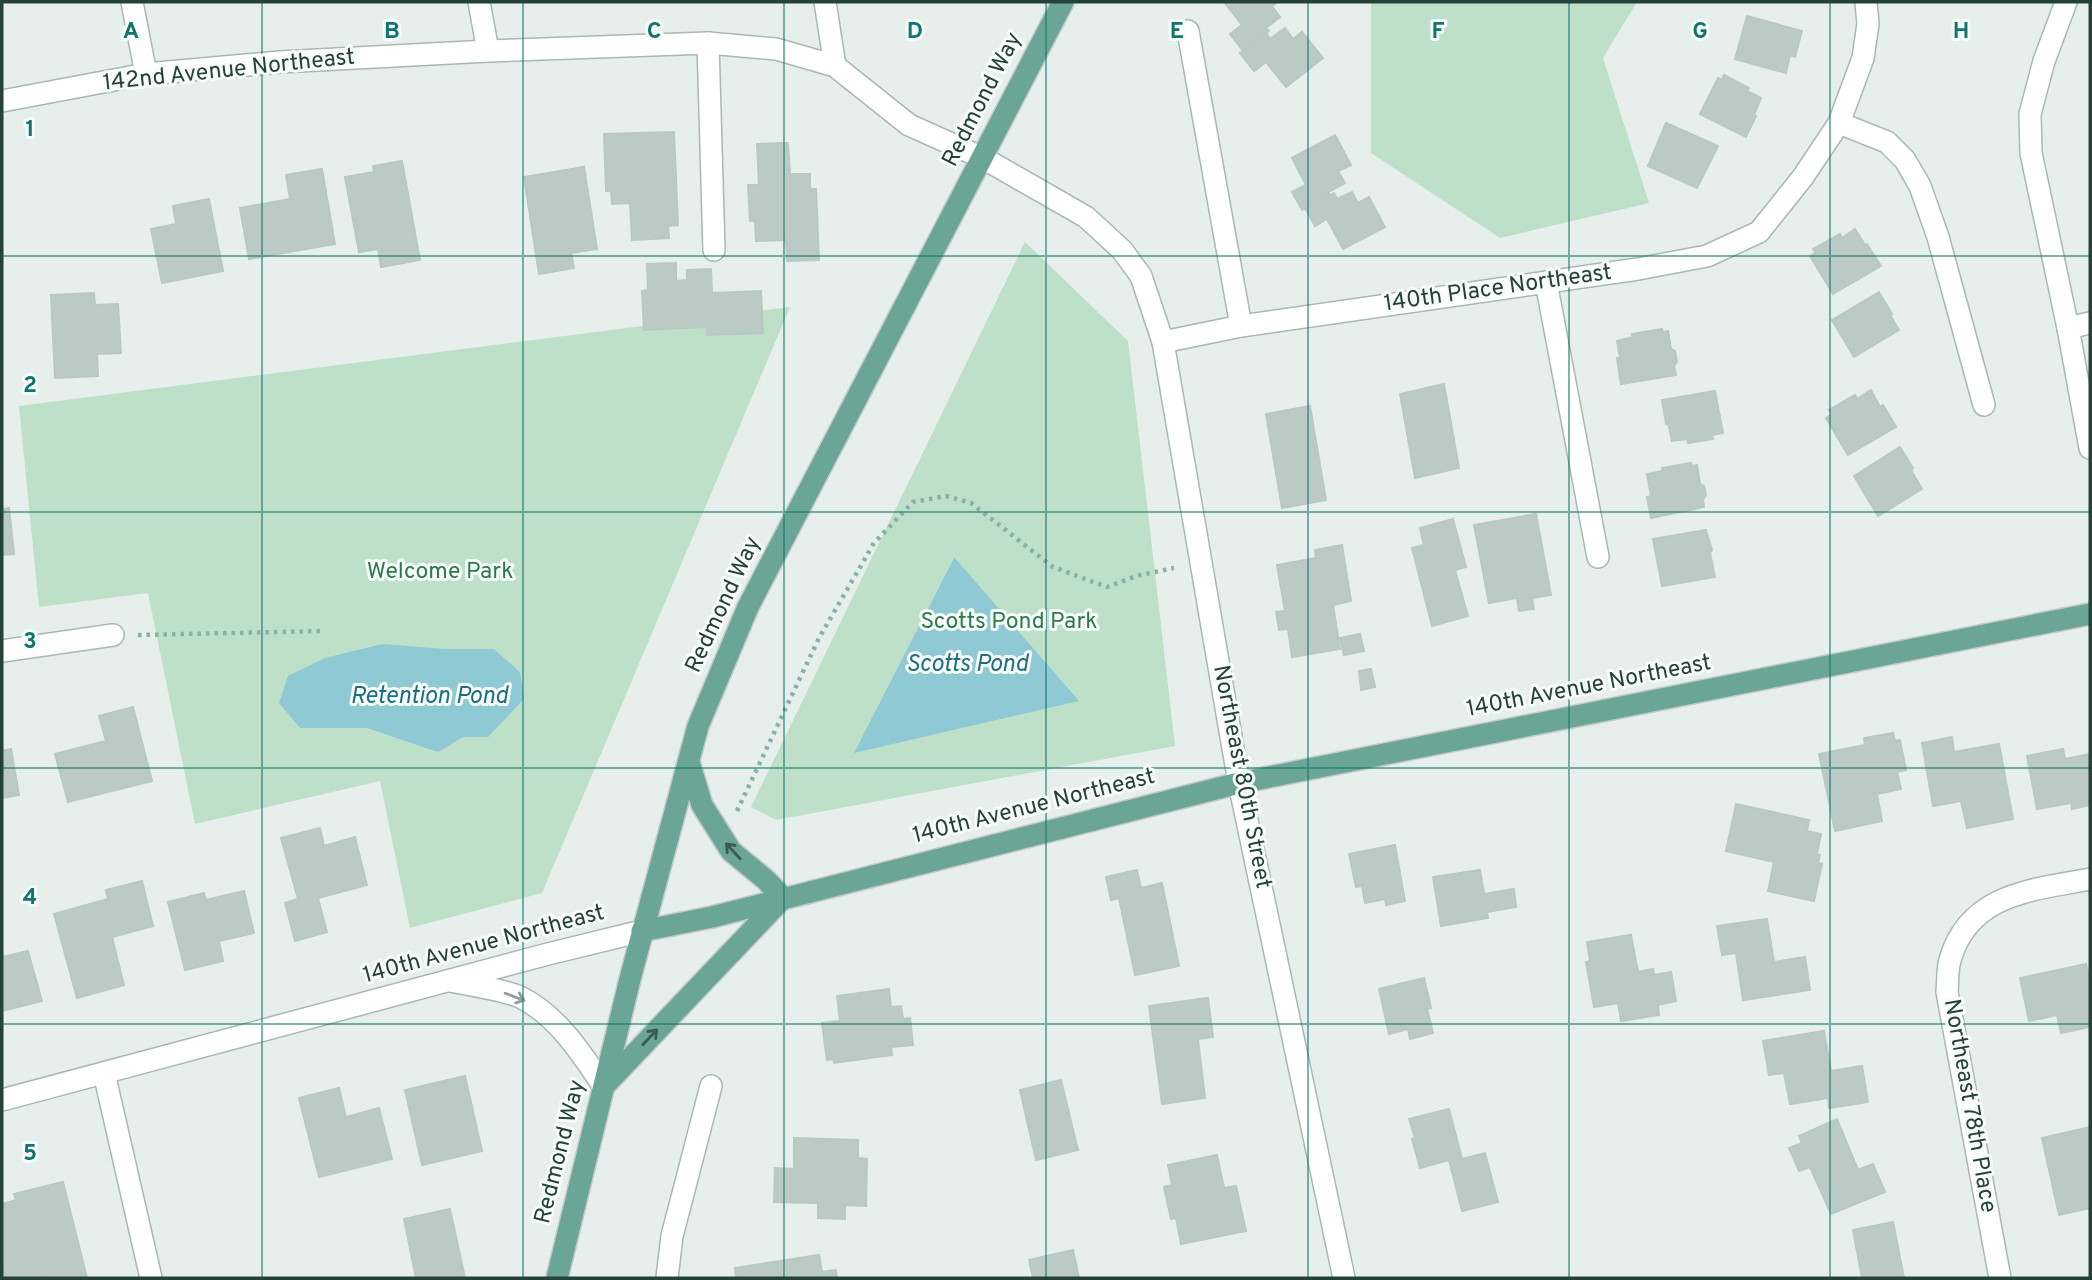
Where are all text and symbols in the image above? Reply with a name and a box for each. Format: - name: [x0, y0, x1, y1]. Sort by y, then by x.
- text: A: [123, 18, 139, 47]
- text: B: [384, 18, 400, 47]
- text: C: [647, 18, 661, 47]
- text: D: [907, 18, 923, 47]
- text: E: [1170, 18, 1184, 47]
- text: F: [1431, 18, 1445, 47]
- text: G: [1692, 18, 1708, 47]
- text: H: [1953, 18, 1969, 47]
- street label: Redmond Way: [937, 28, 1029, 172]
- street label: 142nd Avenue Northeast: [102, 43, 356, 99]
- text: 1: [25, 116, 35, 145]
- street label: 140th Place Northeast: [1382, 259, 1614, 319]
- text: 2: [23, 372, 37, 401]
- street label: Redmond Way: [680, 532, 768, 678]
- park label: Welcome Park: [367, 558, 513, 587]
- park label: Scotts Pond Park: [920, 608, 1098, 637]
- text: 3: [23, 628, 37, 657]
- street label: 140th Avenue Northeast: [1464, 649, 1714, 725]
- water label: Scotts Pond: [906, 650, 1030, 680]
- street label: Northeast 80th Street: [1205, 663, 1277, 891]
- water label: Retention Pond: [350, 682, 510, 712]
- street label: 140th Avenue Northeast: [910, 763, 1158, 851]
- one-way arrow: [725, 843, 742, 860]
- text: 4: [23, 884, 37, 913]
- street label: 140th Avenue Northeast: [360, 899, 608, 991]
- one-way arrow: [504, 992, 525, 1004]
- street label: Northeast 78th Place: [1936, 997, 2002, 1215]
- one-way arrow: [642, 1029, 659, 1046]
- street label: Redmond Way: [529, 1077, 593, 1227]
- text: 5: [23, 1140, 37, 1169]

